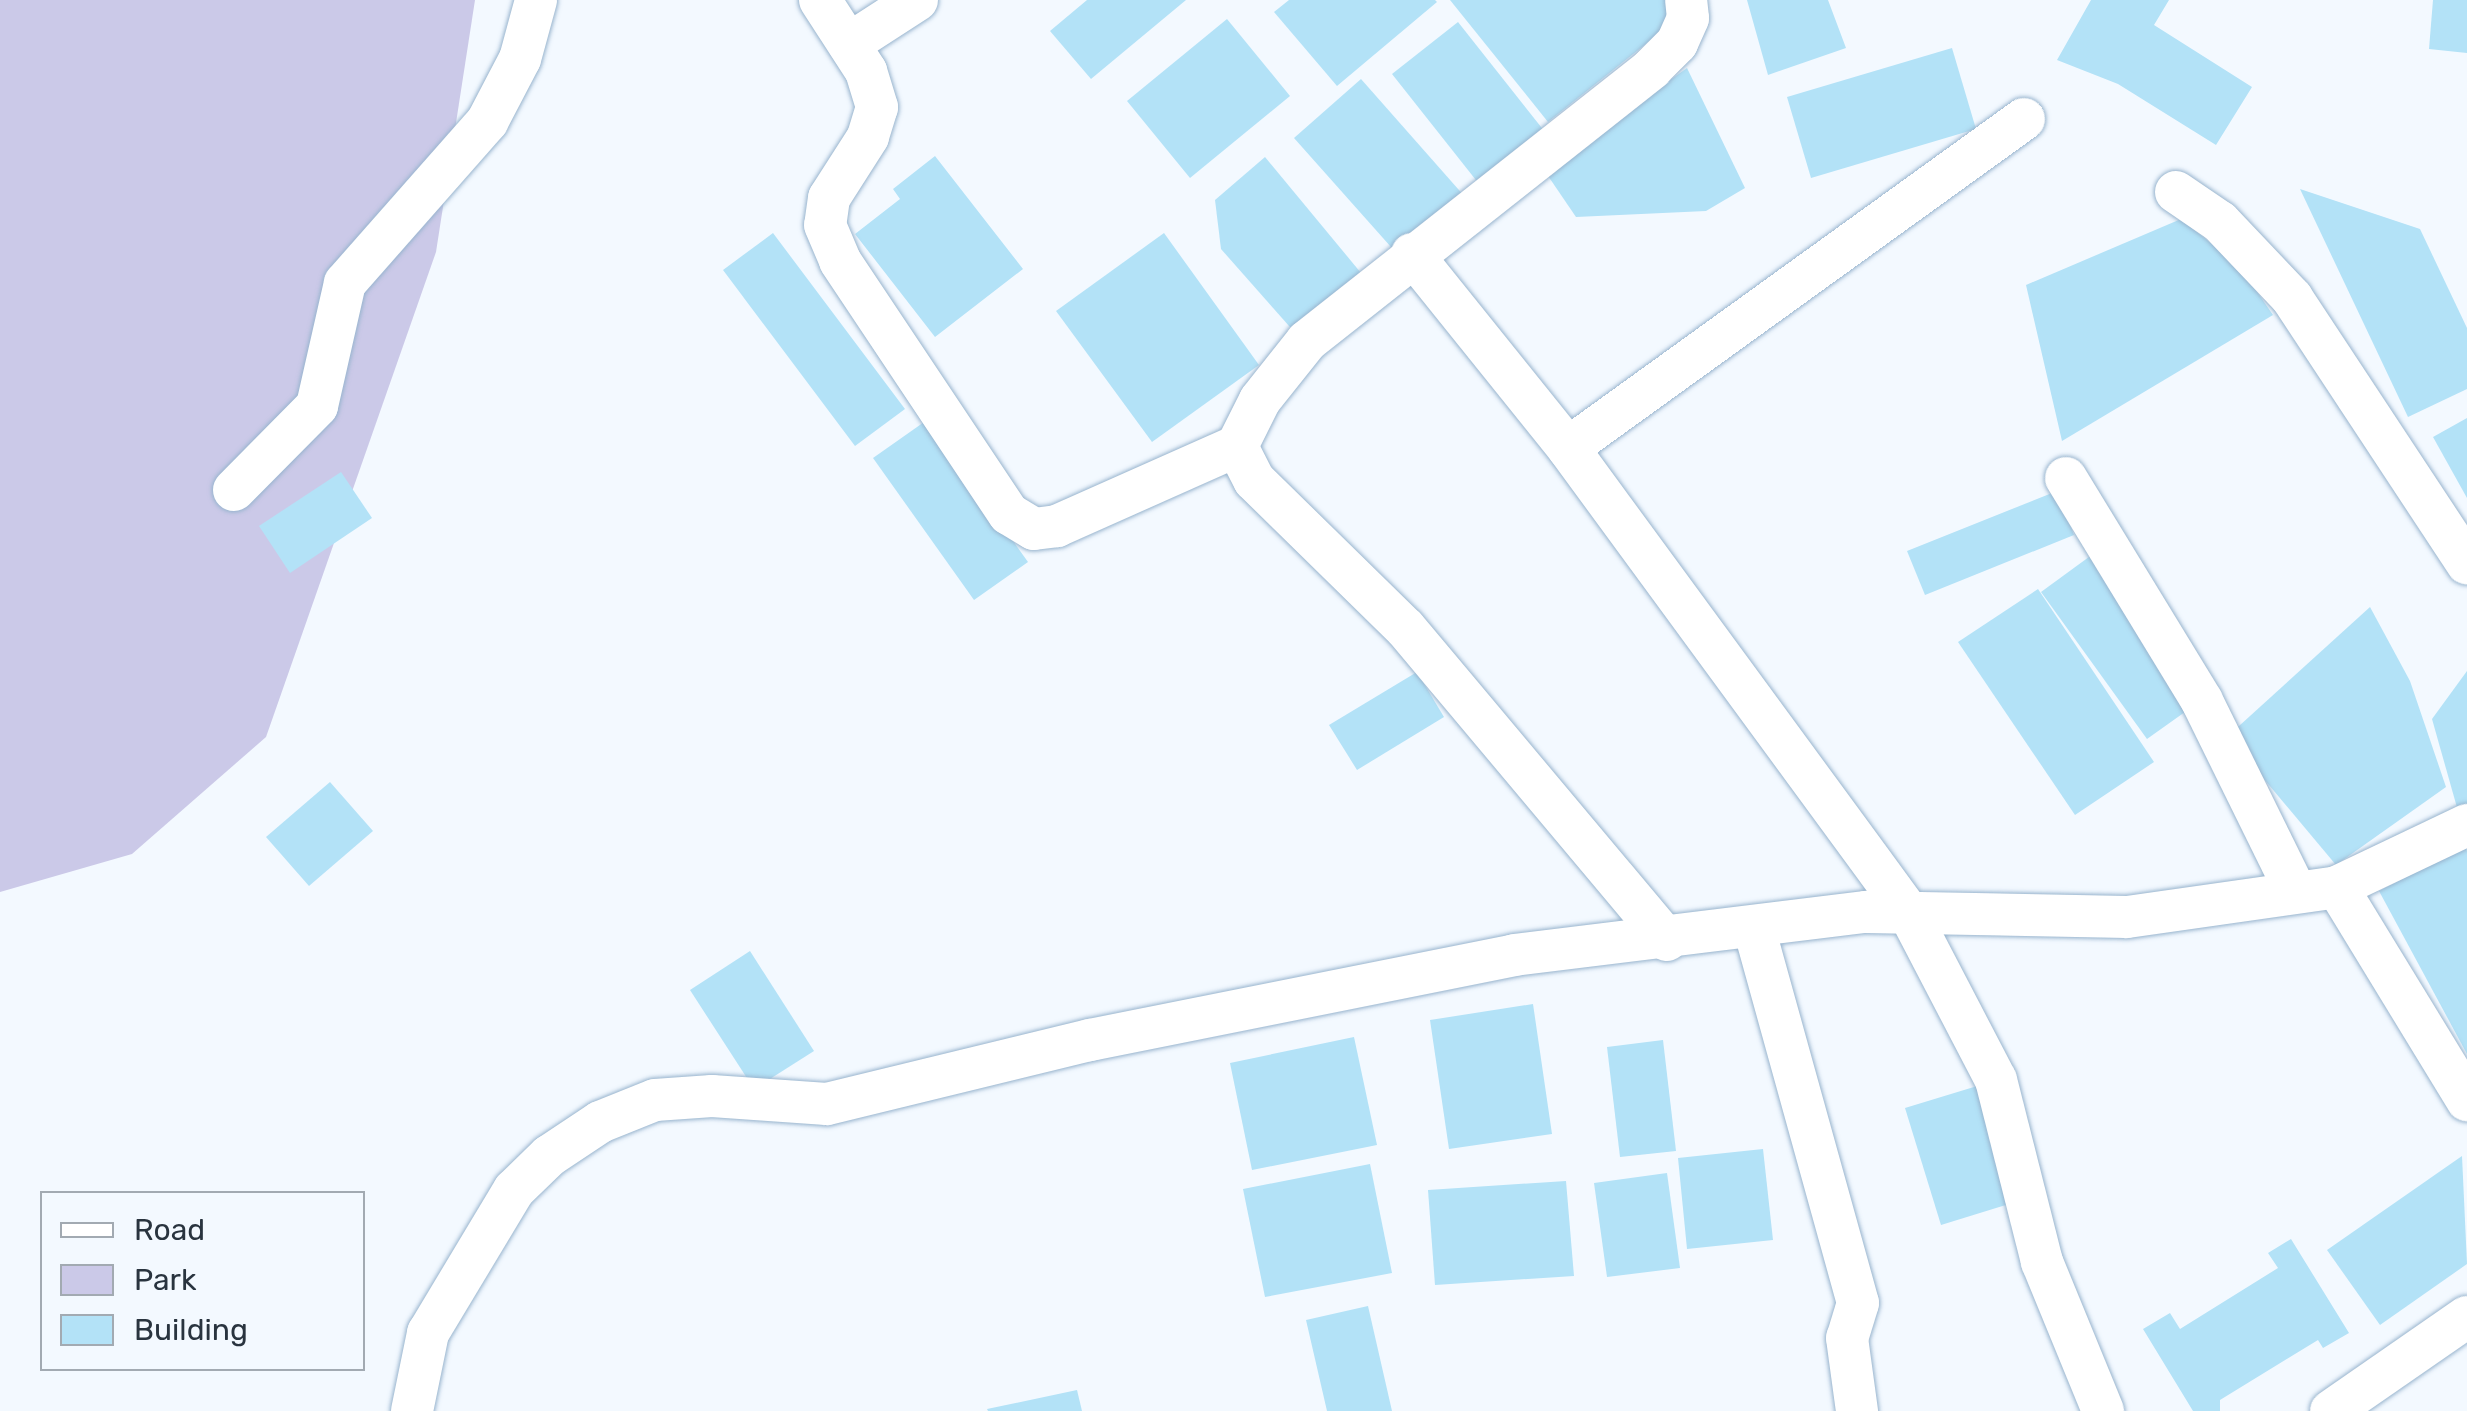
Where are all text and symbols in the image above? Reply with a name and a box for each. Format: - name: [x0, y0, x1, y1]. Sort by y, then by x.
- legend: [40, 1191, 365, 1371]
- text: Road: [134, 1212, 205, 1248]
- text: Park: [134, 1262, 196, 1298]
- text: Building: [134, 1312, 248, 1348]

